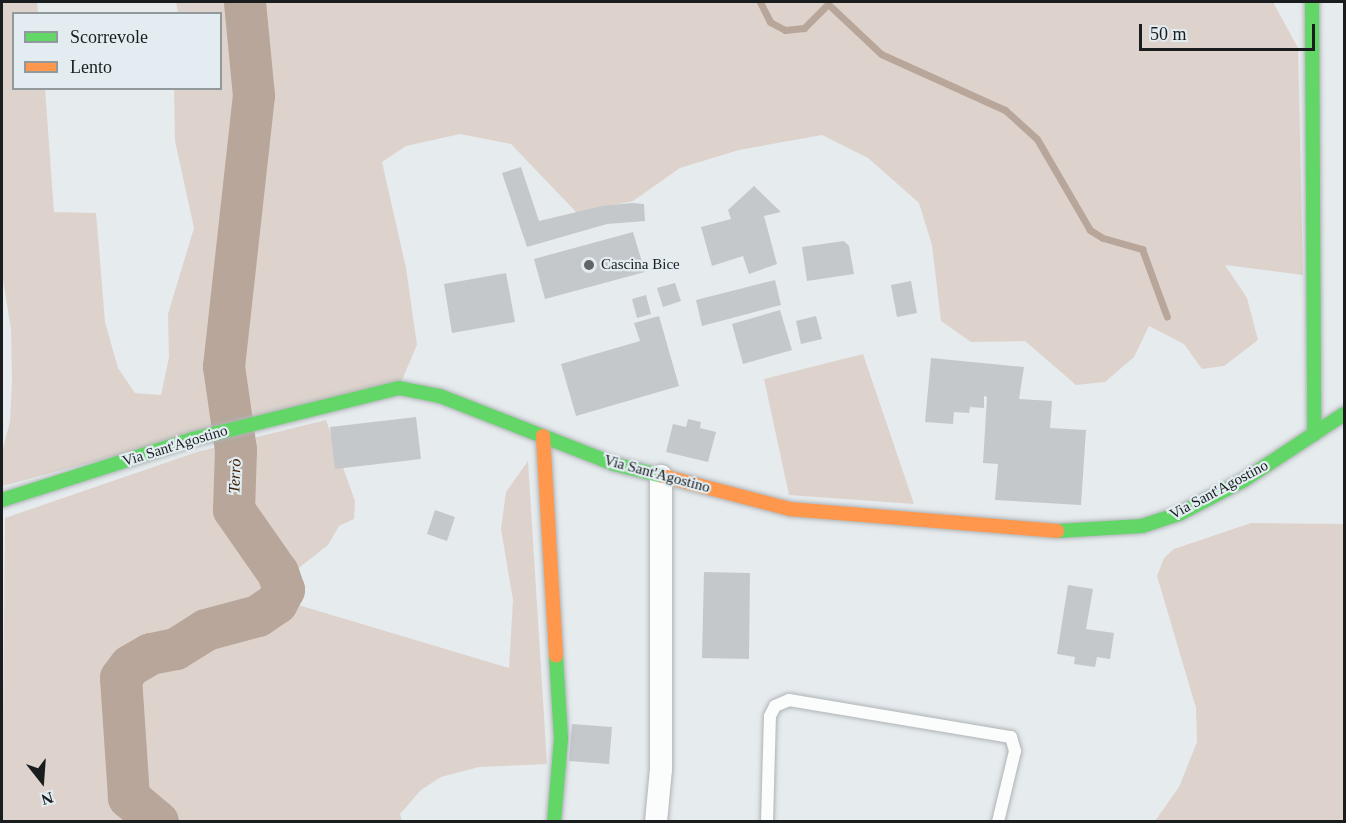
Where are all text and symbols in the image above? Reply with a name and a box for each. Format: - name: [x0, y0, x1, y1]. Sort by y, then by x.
- legend: [12, 12, 222, 90]
- scale bar: [1142, 12, 1318, 50]
- text: 50 m: [1150, 24, 1187, 44]
- text: Scorrevole: [70, 27, 148, 47]
- text: Lento: [70, 57, 112, 77]
- place label: Cascina Bice: [601, 256, 680, 274]
- marker: Cascina Bice: [582, 258, 596, 272]
- street label: Via Sant'Agostino: [120, 421, 230, 471]
- street label: Via Sant'Agostino: [602, 451, 712, 497]
- street label: Via Sant'Agostino: [1167, 456, 1271, 524]
- water label: Terrò: [225, 458, 245, 494]
- north arrow: [12, 751, 72, 811]
- text: N: [39, 789, 55, 809]

